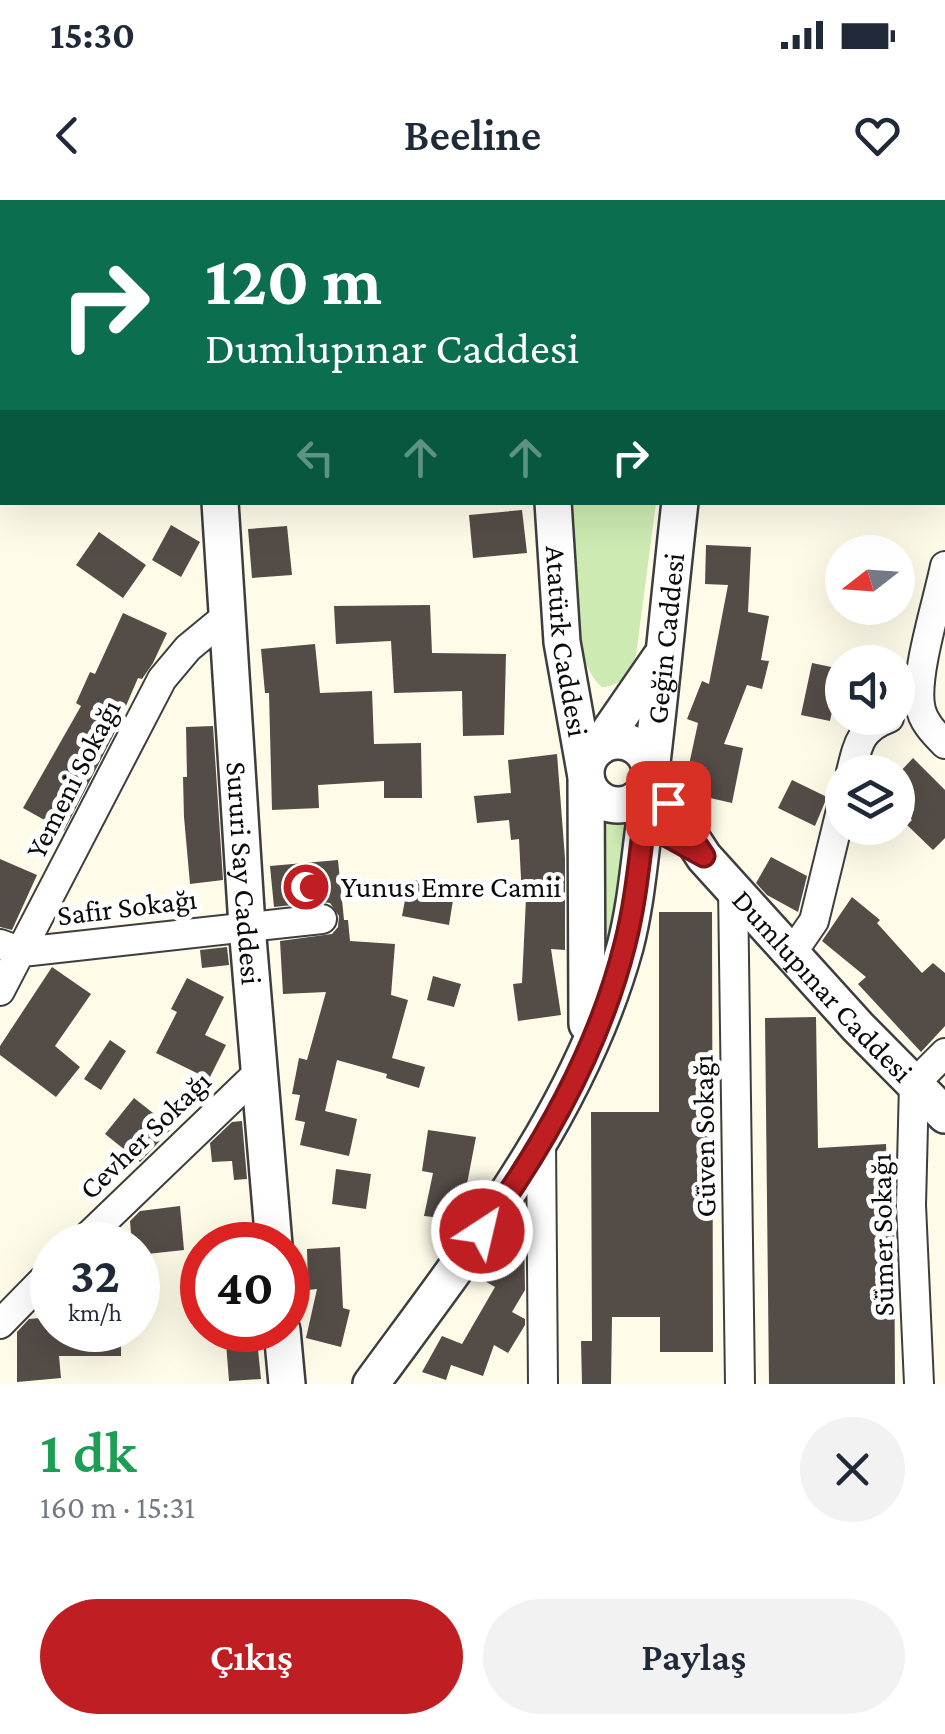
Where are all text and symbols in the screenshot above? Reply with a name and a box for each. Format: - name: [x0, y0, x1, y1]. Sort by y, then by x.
- text: 15:30: [50, 14, 135, 56]
- icon: back: [40, 108, 95, 163]
- icon: heart: [850, 108, 905, 163]
- text: Beeline: [404, 110, 541, 160]
- icon: right: [40, 240, 170, 370]
- text: 120 m: [205, 241, 382, 319]
- text: Dumlupınar Caddesi: [205, 323, 579, 373]
- icon: left: [288, 430, 343, 485]
- icon: ahead: [393, 430, 448, 485]
- icon: ahead: [498, 430, 553, 485]
- icon: right: [603, 430, 658, 485]
- north arrow: [825, 535, 915, 625]
- map controls: [825, 535, 915, 845]
- street label: Atatürk Caddesi: [540, 545, 596, 739]
- street label: Geğin Caddesi: [640, 551, 690, 726]
- button: sound: [825, 645, 915, 735]
- street label: Yemeni Sokağı: [19, 694, 128, 864]
- button: layers: [825, 755, 915, 845]
- street label: Sururi Say Caddesi: [221, 760, 269, 986]
- pin: [626, 761, 711, 846]
- icon: arrive: [641, 776, 696, 831]
- mosque icon: Yunus Emre Camii: [280, 861, 332, 913]
- place label: Yunus Emre Camii: [341, 870, 562, 903]
- street label: Safir Sokağı: [55, 882, 199, 932]
- street label: Dumlupınar Caddesi: [726, 883, 920, 1089]
- street label: Güven Sokağı: [686, 1054, 722, 1218]
- street label: Cevher Sokağı: [72, 1064, 218, 1206]
- street label: Sümer Sokağı: [864, 1153, 900, 1317]
- position arrow: [430, 1179, 534, 1283]
- speed limit sign: 40: [180, 1222, 310, 1352]
- text: 32: [70, 1247, 120, 1303]
- text: km/h: [68, 1299, 122, 1326]
- button: close: [800, 1417, 905, 1522]
- text: 1 dk: [40, 1418, 136, 1485]
- text: 160 m · 15:31: [40, 1489, 195, 1525]
- button: Çıkış: [40, 1599, 463, 1714]
- button: Paylaş: [483, 1599, 905, 1714]

